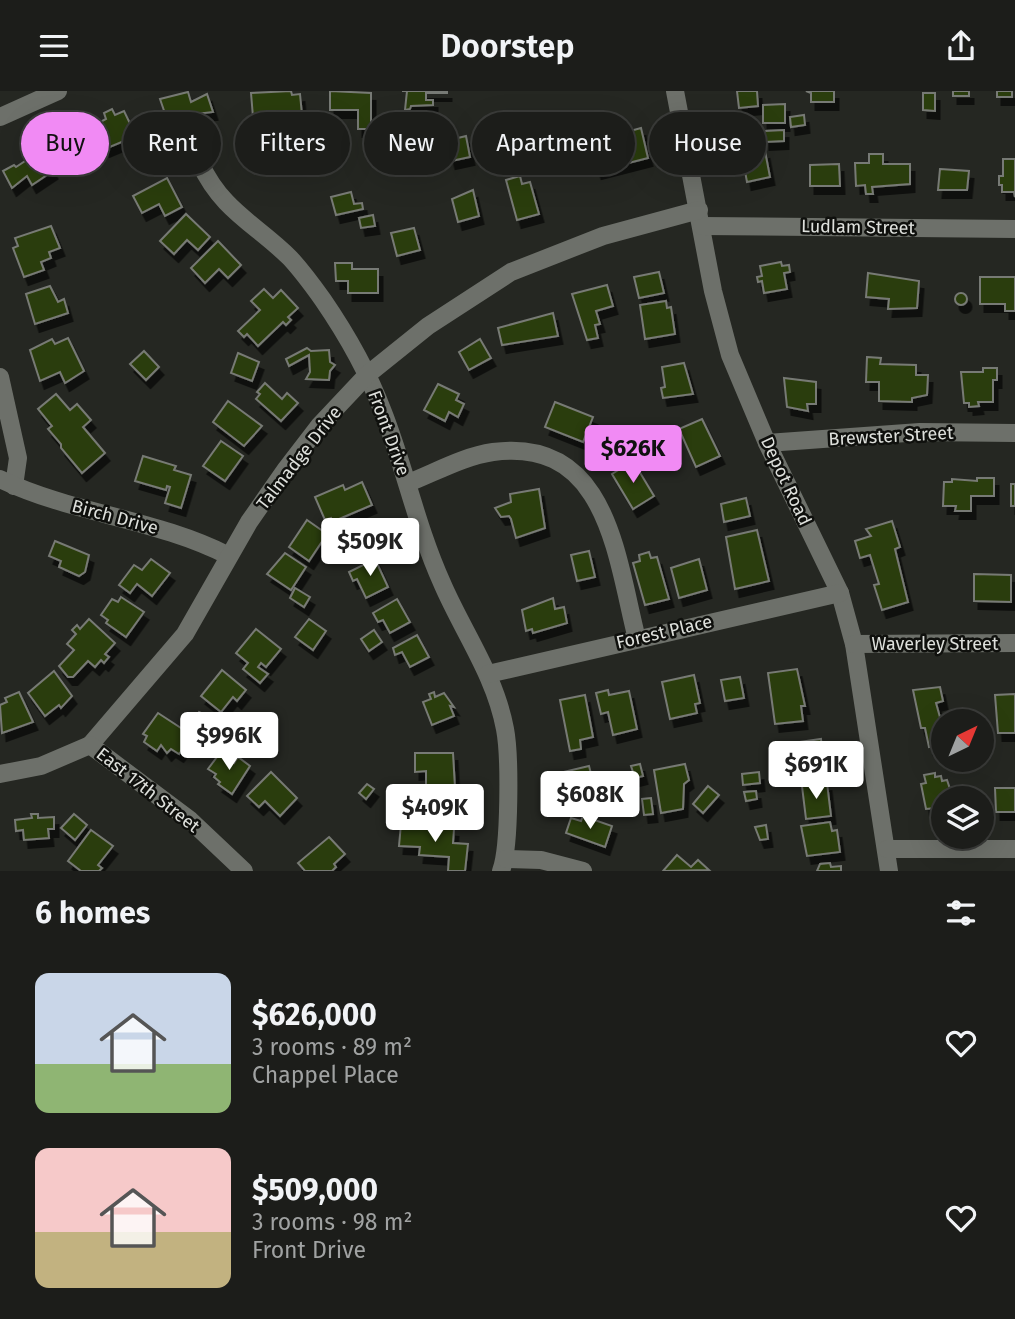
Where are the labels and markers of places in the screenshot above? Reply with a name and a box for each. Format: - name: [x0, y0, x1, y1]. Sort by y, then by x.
- pin: $626K: [584, 425, 682, 485]
- pin: $509K: [321, 519, 419, 578]
- pin: $996K: [180, 713, 278, 772]
- pin: $691K: [767, 741, 865, 801]
- pin: $608K: [541, 771, 639, 831]
- pin: $409K: [386, 785, 484, 844]

